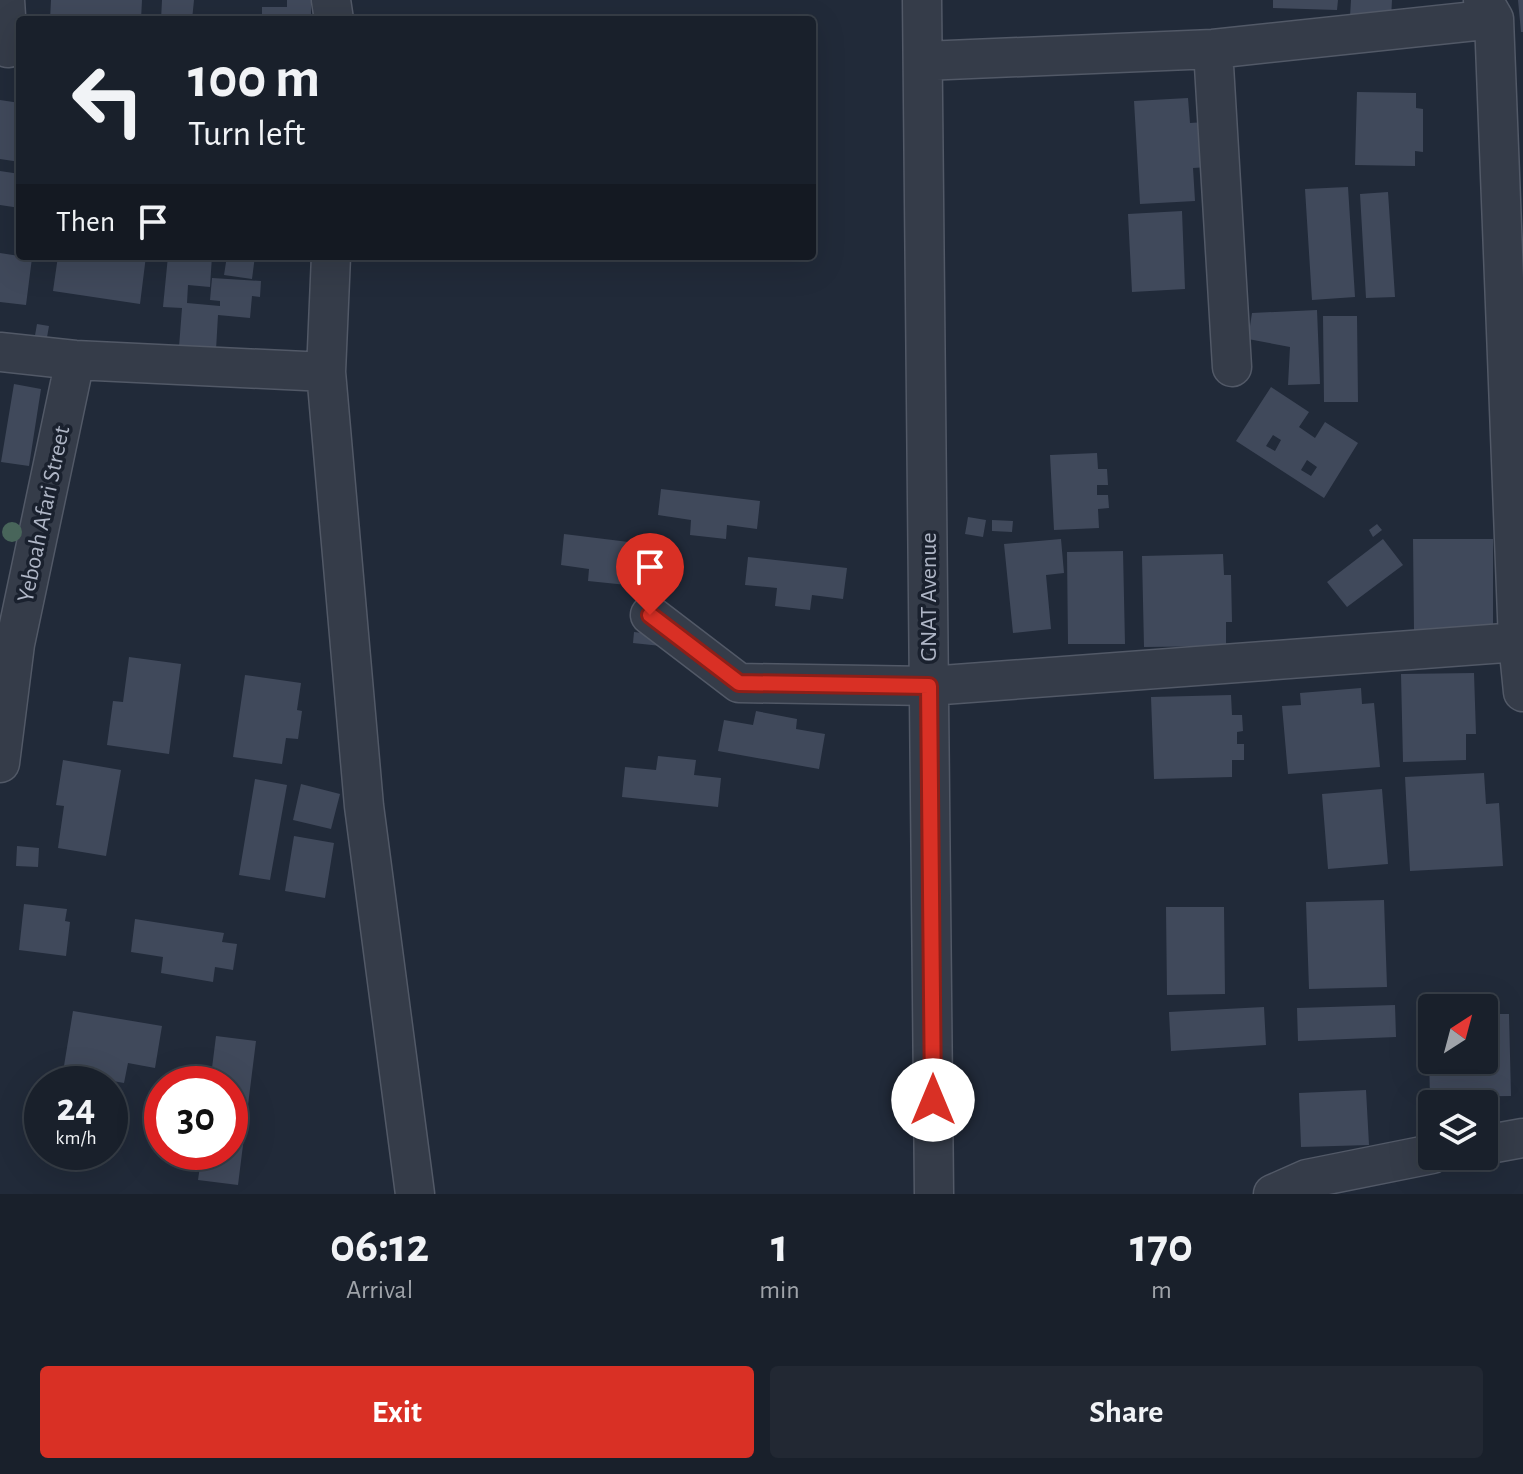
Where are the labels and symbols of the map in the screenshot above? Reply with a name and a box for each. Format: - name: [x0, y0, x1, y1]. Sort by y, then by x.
- street label: Yeboah Afari Street: [14, 424, 74, 605]
- street label: GNAT Avenue: [917, 532, 941, 662]
- pin: [616, 533, 684, 615]
- north arrow: [1418, 994, 1498, 1074]
- position arrow: [891, 1058, 975, 1142]
- speed limit sign: 30: [144, 1066, 248, 1170]

